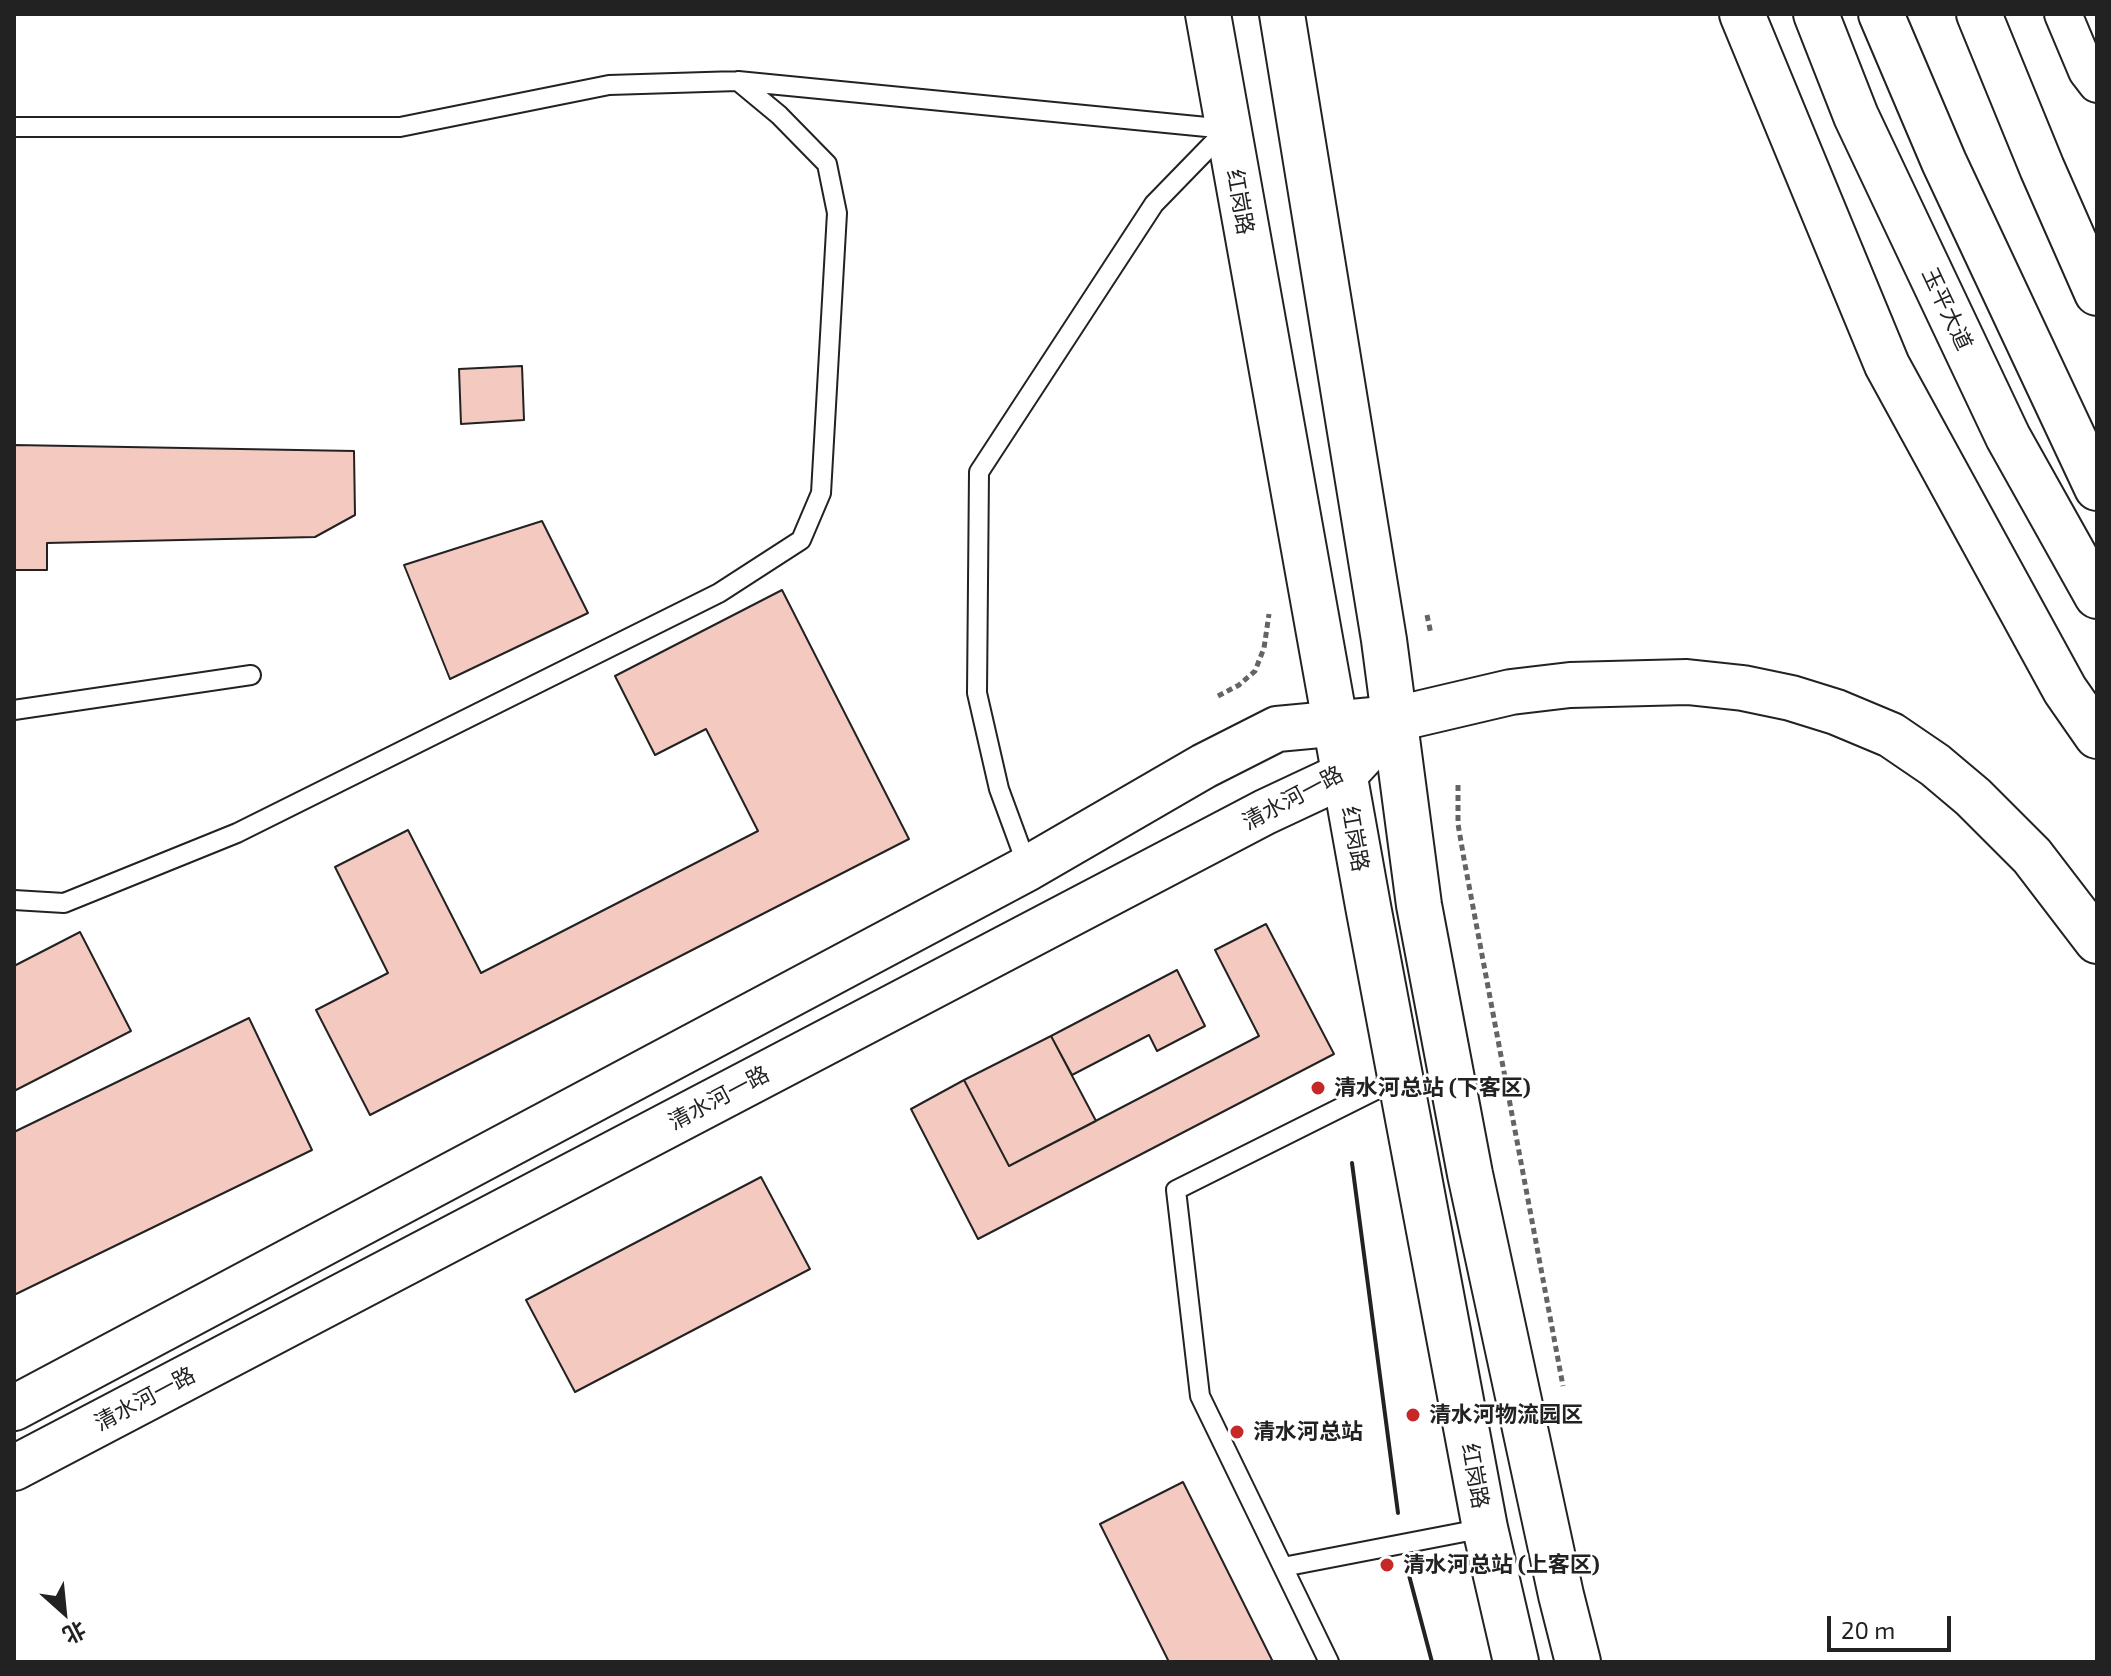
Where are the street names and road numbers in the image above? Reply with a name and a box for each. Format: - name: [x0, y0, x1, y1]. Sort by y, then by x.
- street label: 红岗路: [1221, 167, 1259, 237]
- street label: 玉平大道: [1916, 264, 1978, 354]
- street label: 清水河一路: [1238, 761, 1348, 835]
- street label: 红岗路: [1336, 804, 1374, 874]
- street label: 清水河一路: [664, 1061, 774, 1135]
- street label: 清水河一路: [90, 1362, 200, 1436]
- street label: 红岗路: [1456, 1441, 1494, 1511]

